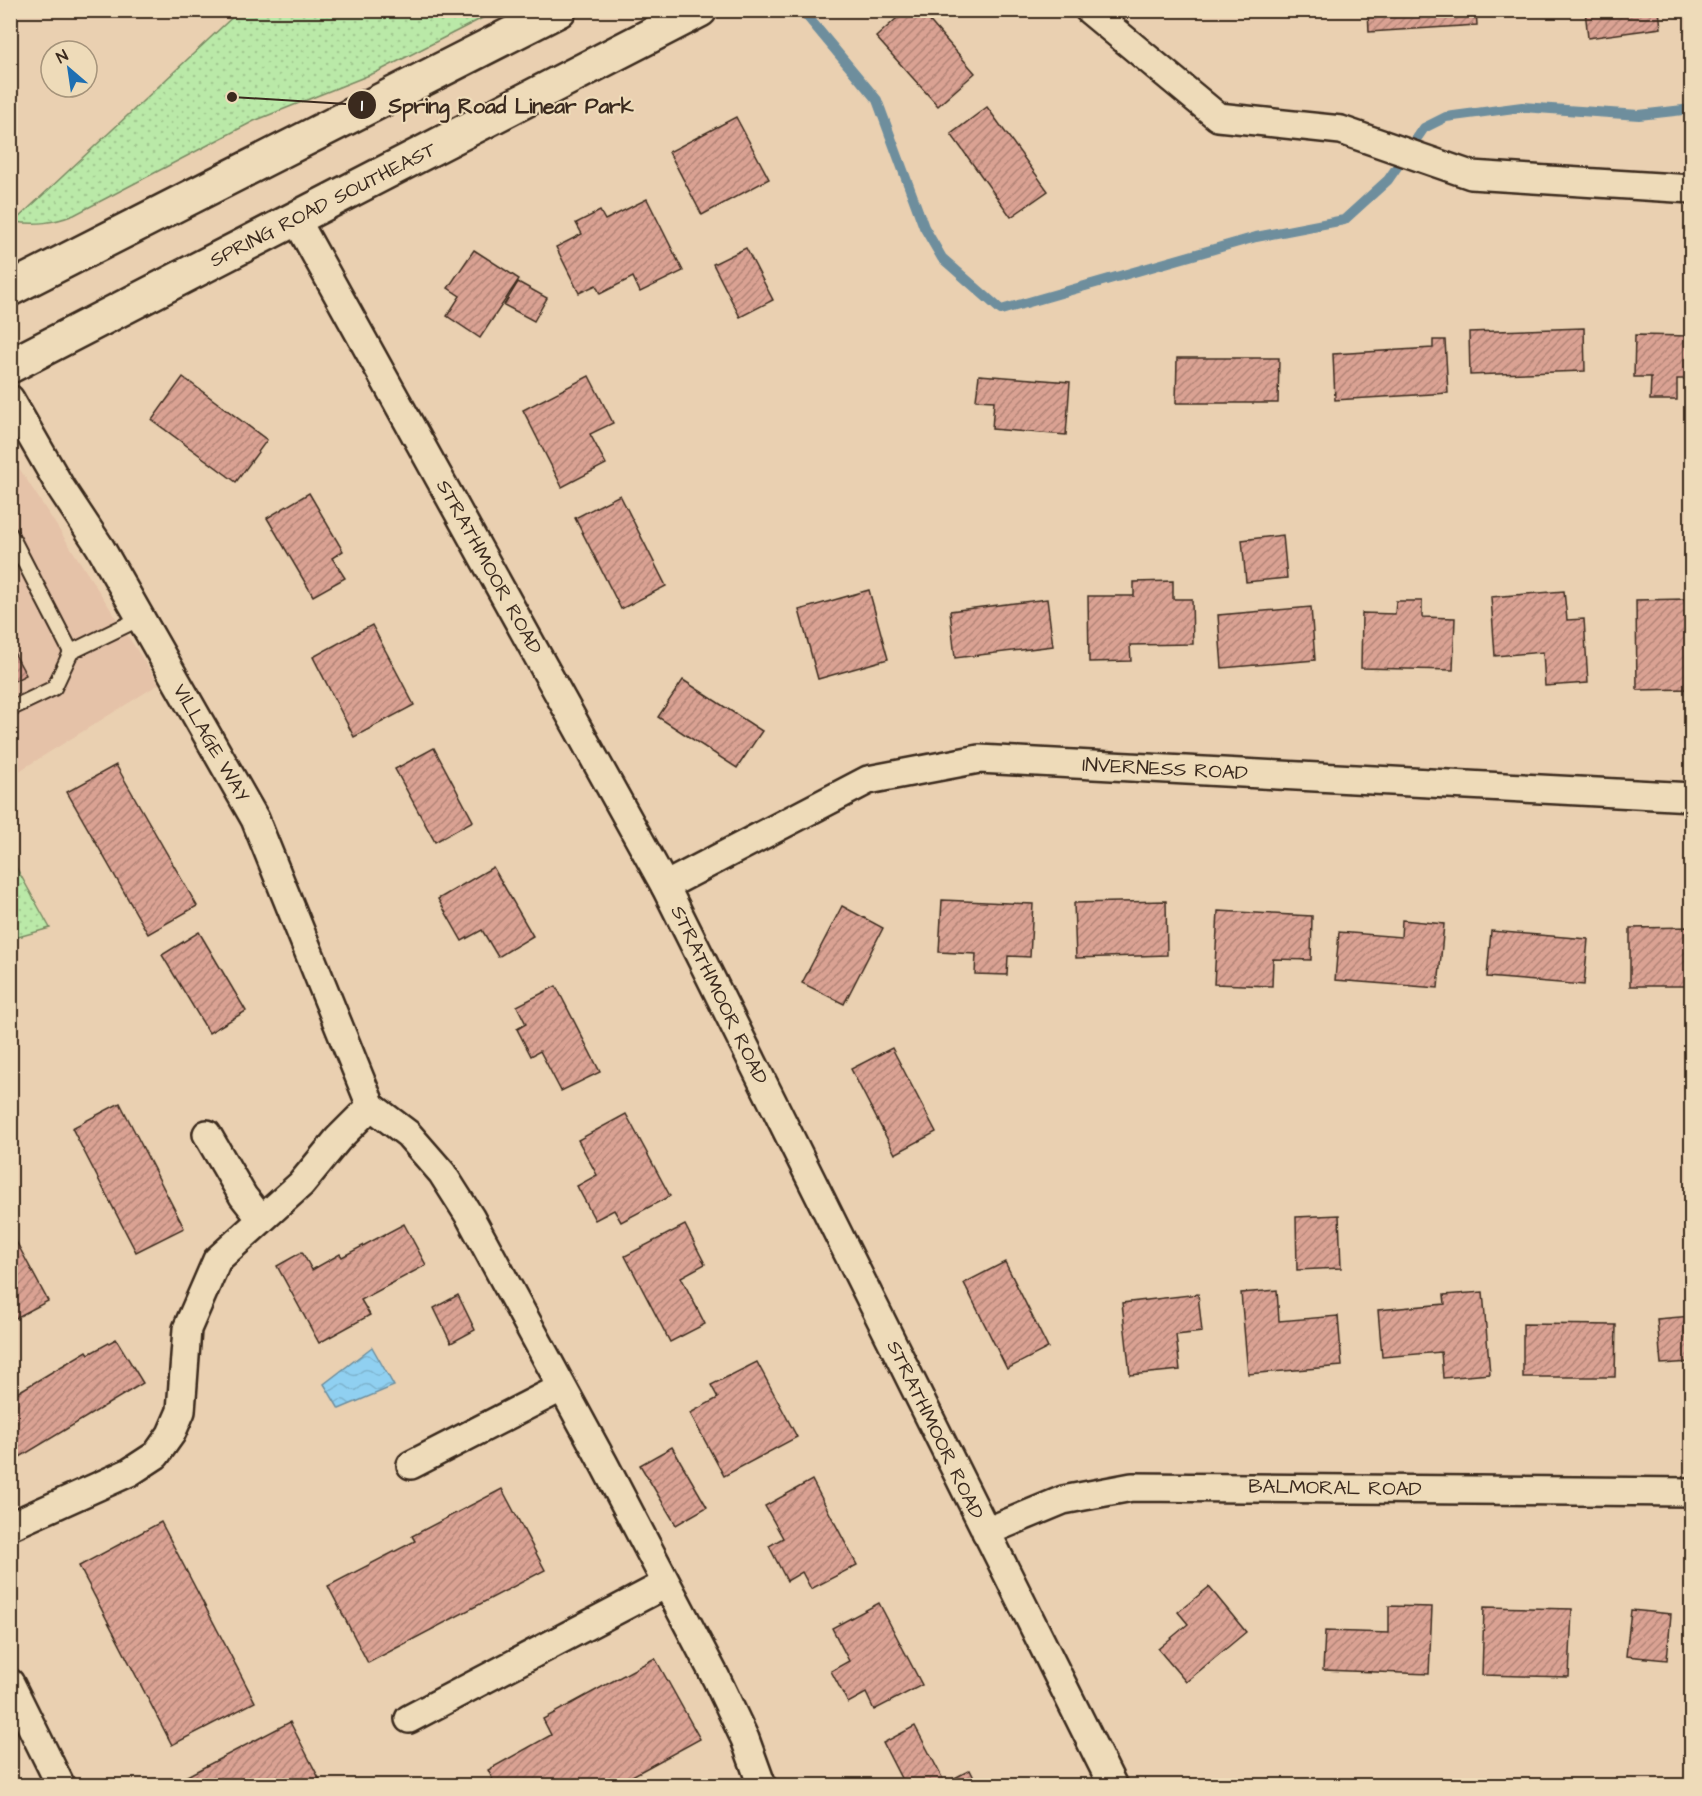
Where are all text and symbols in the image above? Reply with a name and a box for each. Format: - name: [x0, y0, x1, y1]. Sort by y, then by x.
- north arrow: [39, 39, 99, 99]
- text: N: [52, 45, 72, 69]
- callout: Spring Road Linear Park: [347, 86, 646, 125]
- text: Spring Road Linear Park: [387, 92, 634, 123]
- text: 1: [361, 93, 364, 118]
- street label: SPRING ROAD SOUTHEAST: [205, 135, 442, 274]
- street label: STRATHMOOR ROAD: [429, 474, 549, 660]
- street label: VILLAGE WAY: [166, 679, 256, 807]
- street label: INVERNESS ROAD: [1082, 751, 1249, 787]
- street label: STRATHMOOR ROAD: [663, 901, 775, 1089]
- street label: STRATHMOOR ROAD: [879, 1336, 991, 1524]
- street label: BALMORAL ROAD: [1248, 1472, 1422, 1504]

